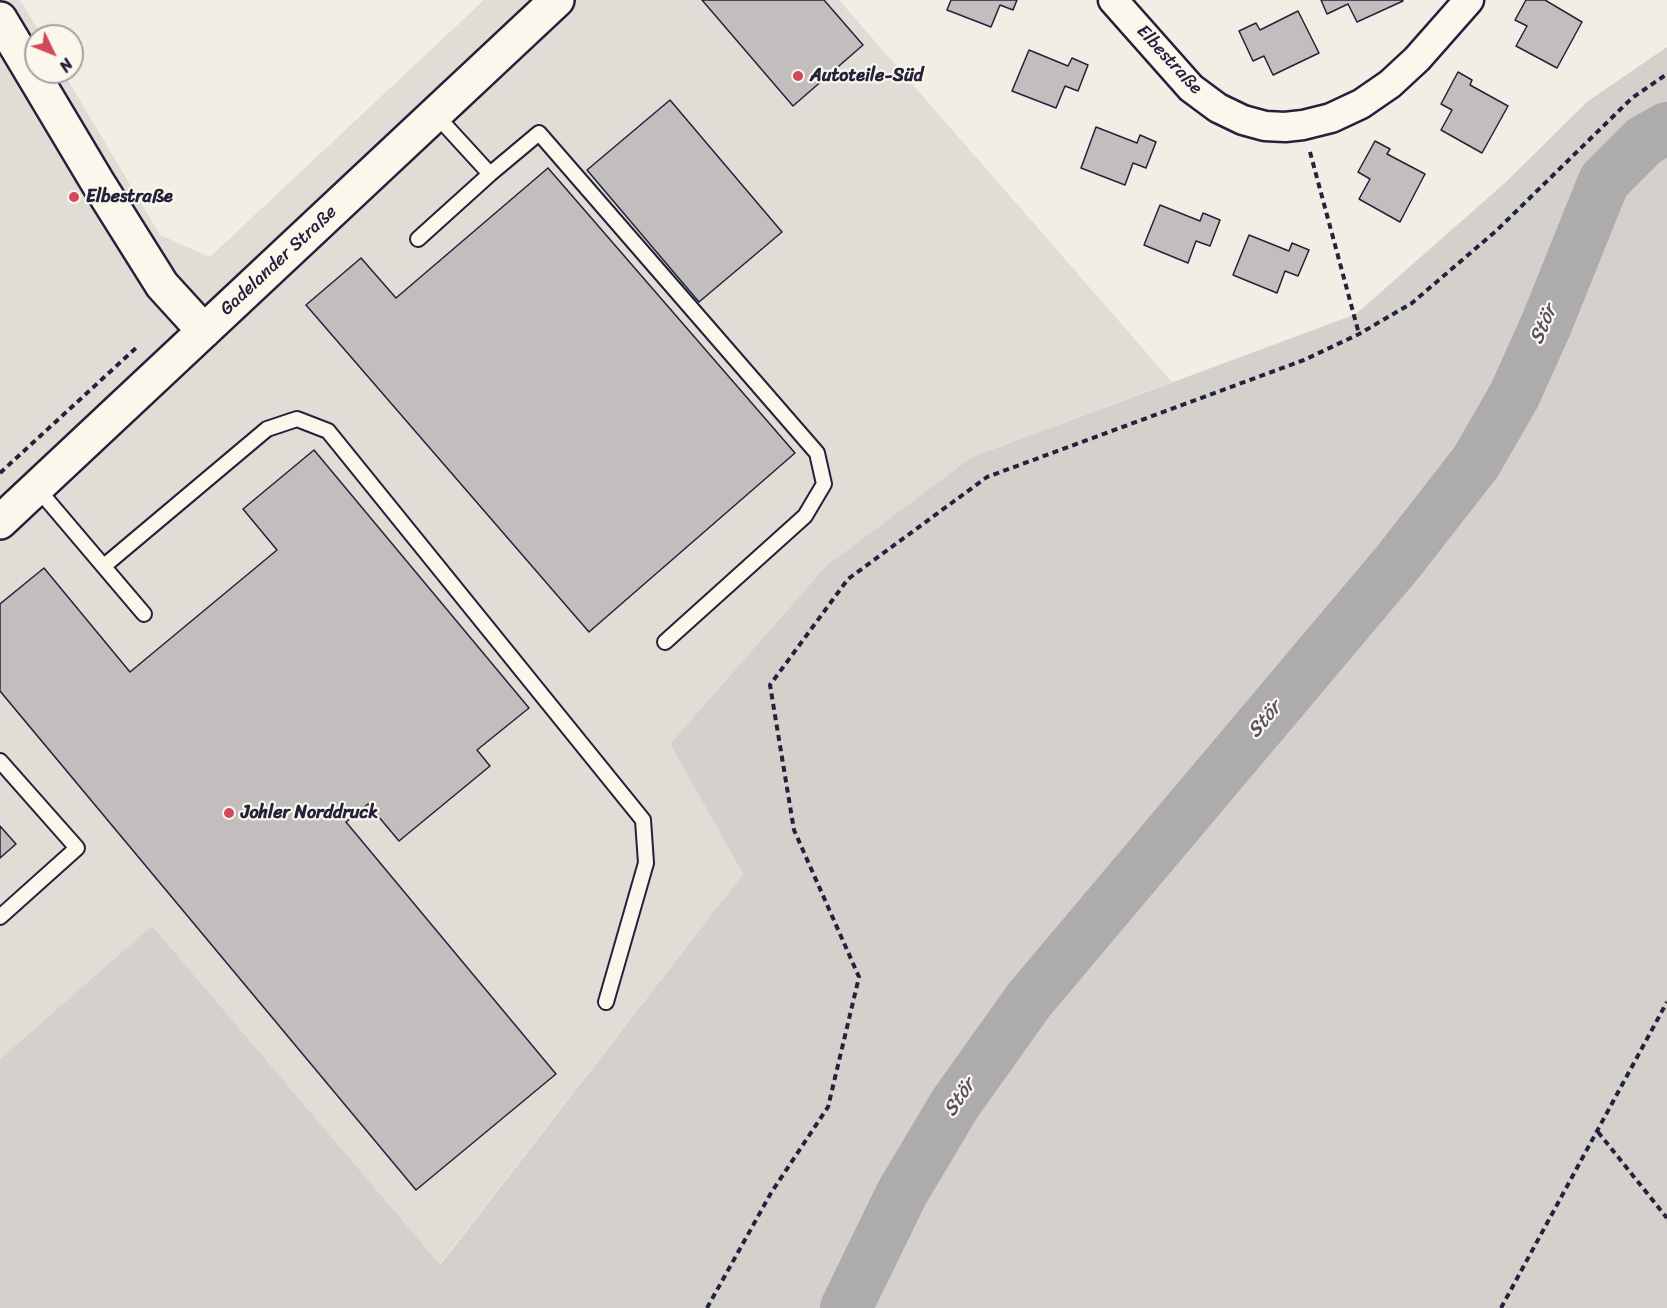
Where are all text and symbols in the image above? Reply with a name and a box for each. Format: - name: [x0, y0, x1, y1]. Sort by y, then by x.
- street label: Elbestraße: [1132, 21, 1206, 99]
- north arrow: [24, 24, 84, 84]
- text: N: [52, 51, 80, 79]
- place label: Autoteile-Süd: [810, 65, 923, 87]
- marker: Autoteile-Süd: [791, 69, 805, 83]
- place label: Elbestraße: [86, 186, 173, 208]
- marker: Elbestraße: [67, 190, 81, 204]
- street label: Gadelander Straße: [216, 202, 342, 320]
- water label: Stör: [1525, 302, 1563, 348]
- water label: Stör: [1243, 697, 1287, 743]
- place label: Johler Norddruck: [241, 802, 378, 824]
- marker: Johler Norddruck: [222, 806, 236, 820]
- water label: Stör: [939, 1075, 981, 1121]

